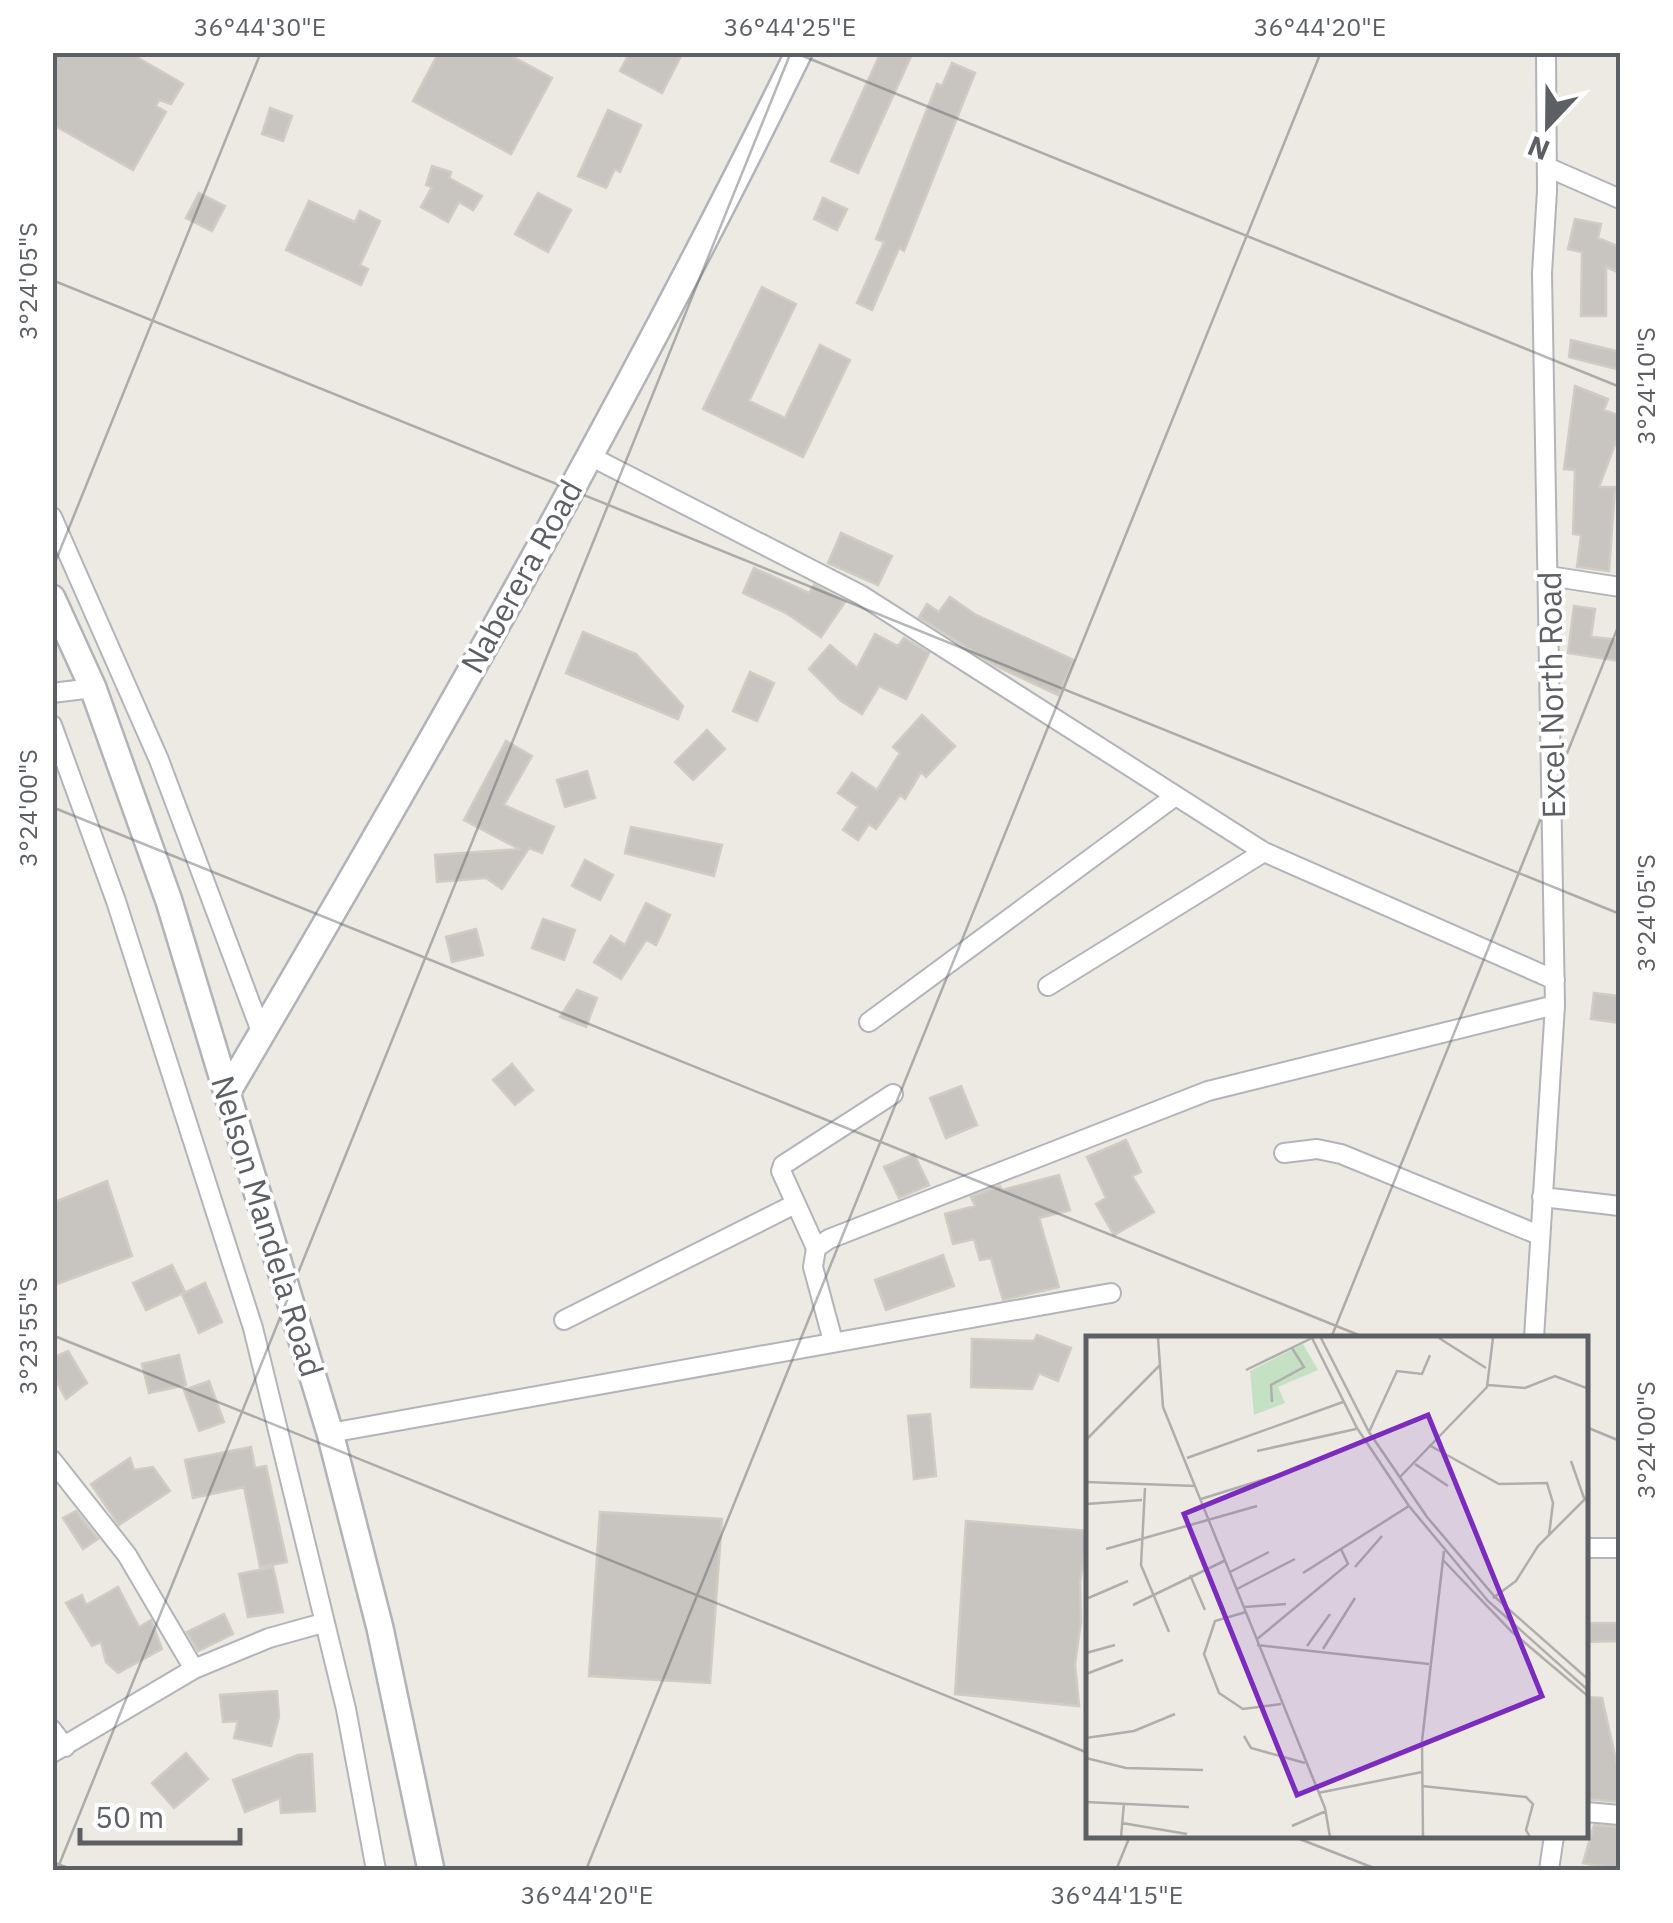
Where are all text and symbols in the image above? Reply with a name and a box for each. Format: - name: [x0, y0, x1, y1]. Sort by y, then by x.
- text: 36°44'30"E: [194, 10, 326, 43]
- text: 36°44'25"E: [724, 10, 856, 43]
- text: 36°44'20"E: [1254, 10, 1386, 43]
- north arrow: [1498, 75, 1598, 175]
- text: N: [1522, 128, 1555, 170]
- text: 3°24'05"S: [11, 222, 44, 340]
- text: 3°24'10"S: [1629, 327, 1662, 445]
- street label: Naberera Road: [451, 472, 591, 680]
- street label: Excel North Road: [1528, 571, 1574, 819]
- text: 3°24'00"S: [11, 749, 44, 867]
- text: 3°24'05"S: [1629, 854, 1662, 972]
- street label: Nelson Mandela Road: [202, 1070, 334, 1382]
- text: 3°23'55"S: [11, 1277, 44, 1395]
- inset map: [1086, 1336, 1588, 1838]
- text: 3°24'00"S: [1629, 1381, 1662, 1499]
- scale bar: [80, 1783, 240, 1845]
- text: 50 m: [95, 1797, 164, 1836]
- text: 36°44'20"E: [521, 1878, 653, 1911]
- text: 36°44'15"E: [1051, 1878, 1183, 1911]

